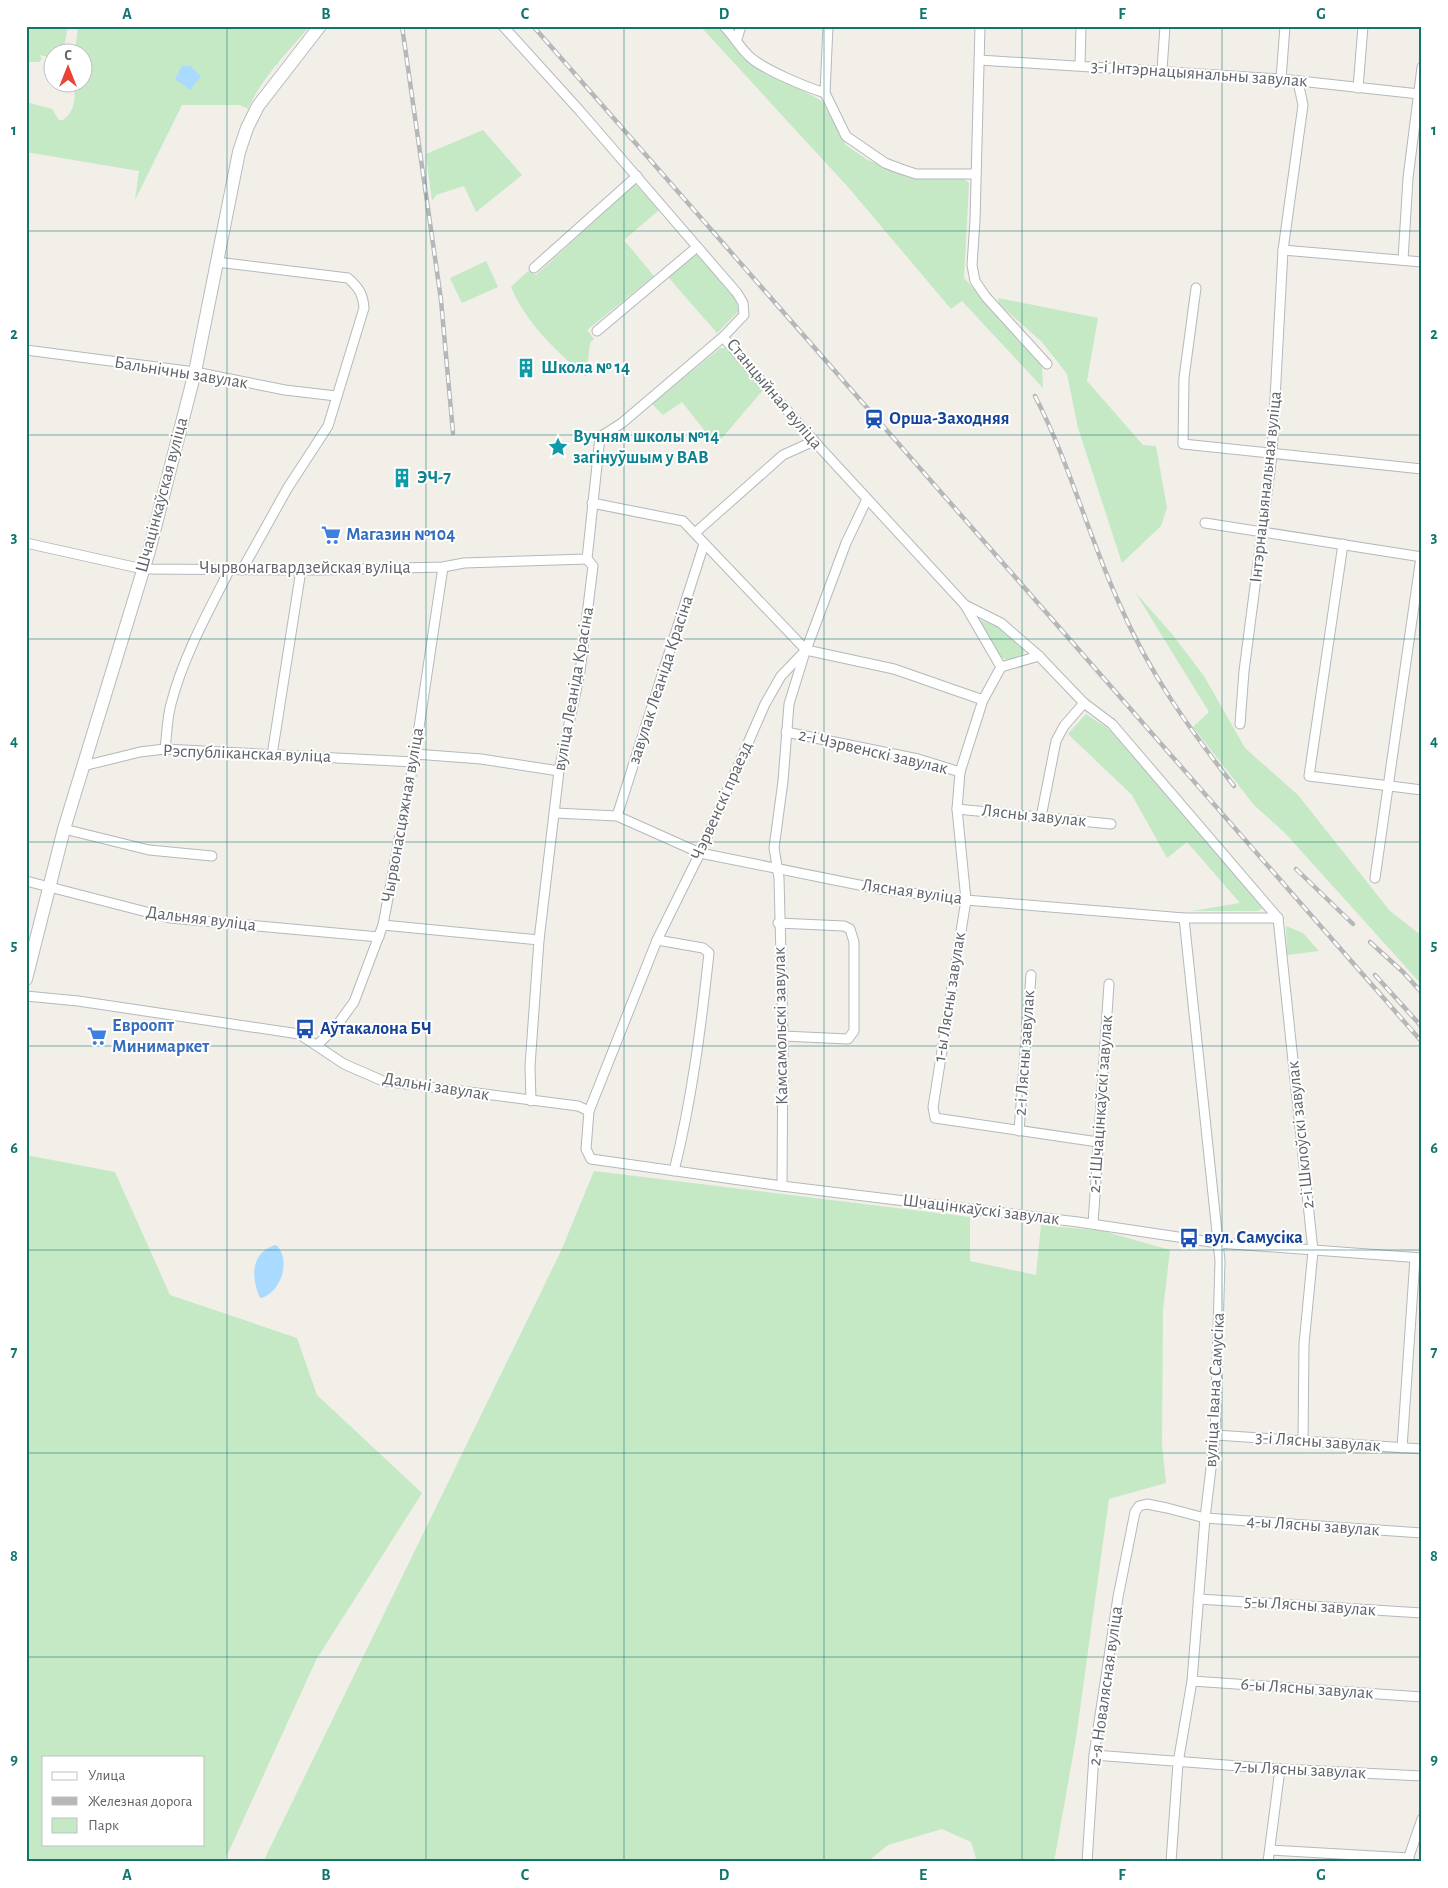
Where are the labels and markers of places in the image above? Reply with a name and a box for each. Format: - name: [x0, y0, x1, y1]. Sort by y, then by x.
- building icon: Школа № 14: [515, 357, 537, 379]
- place label: Школа № 14: [541, 359, 630, 377]
- station icon: Орша-Заходняя: [863, 408, 885, 430]
- place label: Орша-Заходняя: [889, 410, 1010, 428]
- place label: Вучням школы №14 загінуўшым у ВАВ: [573, 428, 719, 467]
- place icon: Вучням школы №14 загінуўшым у ВАВ: [547, 436, 569, 458]
- building icon: ЭЧ-7: [391, 467, 413, 489]
- place label: ЭЧ-7: [417, 469, 451, 487]
- supermarket icon: Магазин №104: [320, 524, 342, 546]
- place label: Магазин №104: [346, 526, 455, 544]
- place label: Евроопт Минимаркет: [112, 1017, 210, 1056]
- bus stop icon: Аўтакалона БЧ: [294, 1018, 316, 1040]
- place label: Аўтакалона БЧ: [320, 1020, 432, 1038]
- supermarket icon: Евроопт Минимаркет: [86, 1025, 108, 1047]
- bus stop icon: вул. Самусіка: [1178, 1227, 1200, 1249]
- place label: вул. Самусіка: [1204, 1229, 1303, 1247]

